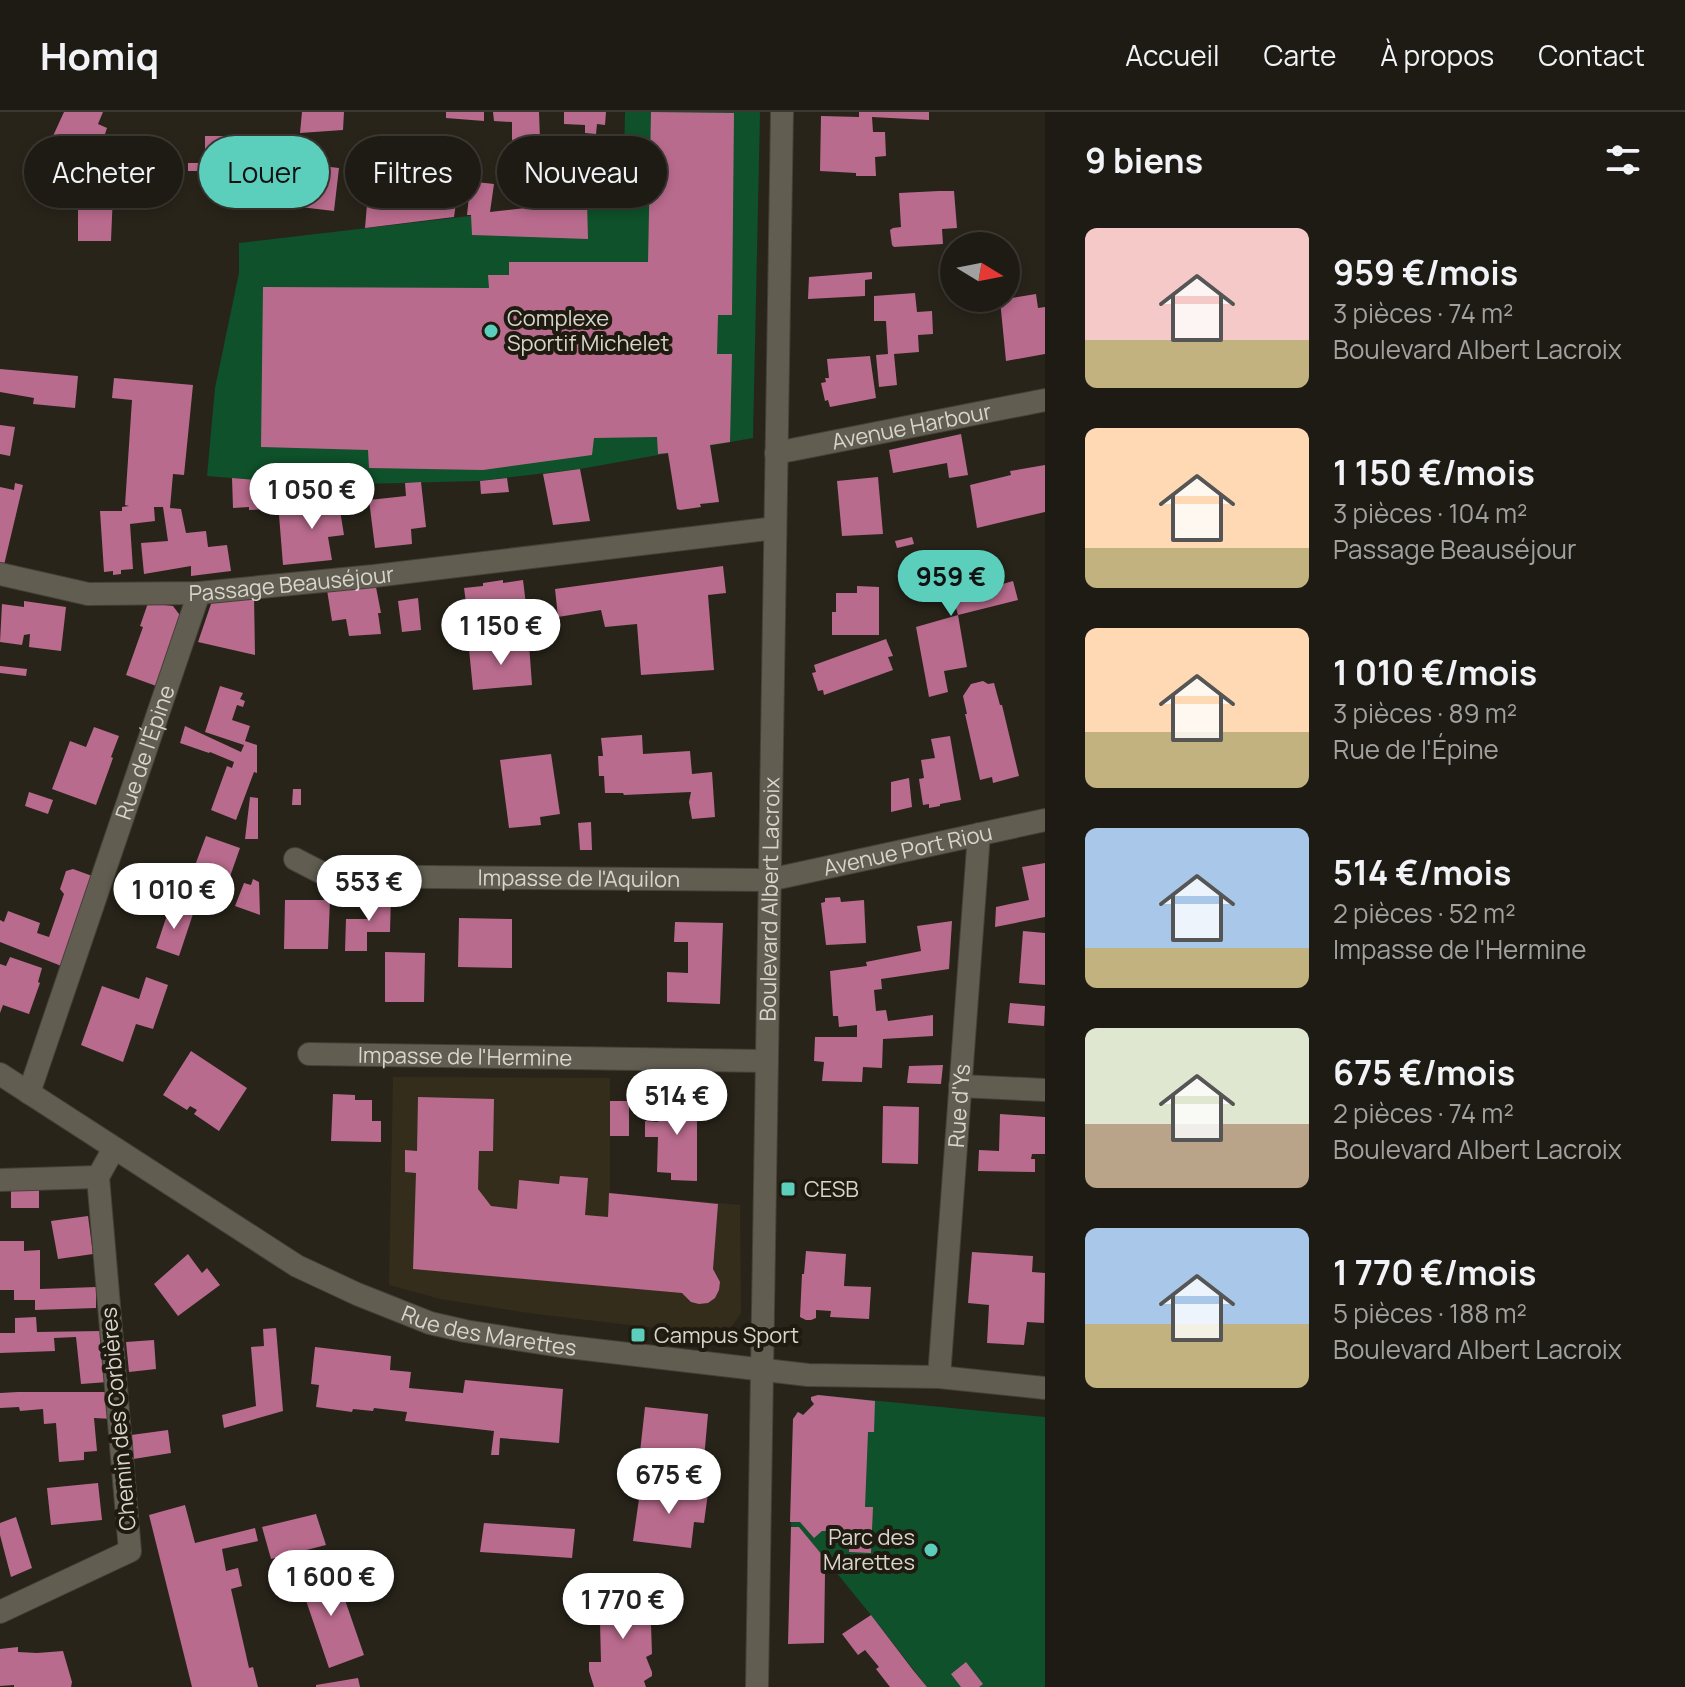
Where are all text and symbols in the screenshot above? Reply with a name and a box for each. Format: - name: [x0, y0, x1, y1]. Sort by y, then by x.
- text: Homiq: [40, 29, 159, 81]
- text: Accueil: [1125, 36, 1220, 74]
- text: Carte: [1264, 36, 1336, 74]
- text: À propos: [1380, 36, 1494, 74]
- text: Contact: [1538, 36, 1645, 74]
- chip: Acheter: [24, 136, 183, 208]
- chip: Louer: [199, 136, 329, 208]
- chip: Filtres: [345, 136, 481, 208]
- chip: Nouveau: [497, 136, 667, 208]
- text: 9 biens: [1085, 137, 1203, 183]
- icon: filters: [1601, 138, 1645, 182]
- north arrow: [940, 232, 1020, 312]
- map controls: [940, 232, 1020, 312]
- text: 959 €/mois: [1333, 249, 1518, 295]
- icon: home: [1149, 260, 1245, 356]
- text: 3 pièces · 74 m²: [1333, 295, 1513, 331]
- place label: Complexe Sportif Michelet: [507, 303, 669, 358]
- marker: Complexe Sportif Michelet: [482, 322, 500, 340]
- text: Boulevard Albert Lacroix: [1333, 331, 1622, 367]
- street label: Avenue Harbour: [829, 396, 994, 457]
- text: 1 150 €/mois: [1333, 449, 1535, 495]
- icon: home: [1149, 460, 1245, 556]
- pin: 1 050 €: [238, 463, 386, 531]
- text: 1 050 €: [268, 471, 357, 507]
- text: 3 pièces · 104 m²: [1333, 495, 1527, 531]
- text: Passage Beauséjour: [1333, 531, 1576, 567]
- pin: 959 €: [895, 550, 1007, 618]
- text: 959 €: [916, 558, 986, 594]
- street label: Passage Beauséjour: [189, 559, 396, 608]
- pin: 1 150 €: [427, 599, 575, 667]
- text: 1 150 €: [459, 607, 543, 643]
- text: 1 010 €/mois: [1333, 649, 1537, 695]
- icon: home: [1149, 660, 1245, 756]
- street label: Rue de l'Épine: [108, 681, 182, 823]
- text: 3 pièces · 89 m²: [1333, 695, 1517, 731]
- text: Rue de l'Épine: [1333, 731, 1499, 767]
- street label: Boulevard Albert Lacroix: [753, 776, 786, 1022]
- street label: Avenue Port Riou: [820, 817, 995, 883]
- text: 514 €/mois: [1333, 849, 1511, 895]
- pin: 553 €: [313, 855, 425, 923]
- icon: home: [1149, 860, 1245, 956]
- street label: Impasse de l'Aquilon: [477, 862, 680, 894]
- pin: 1 010 €: [100, 863, 248, 931]
- text: 553 €: [335, 863, 403, 899]
- text: 1 010 €: [131, 871, 217, 907]
- text: 2 pièces · 52 m²: [1333, 895, 1516, 931]
- text: Impasse de l'Hermine: [1333, 931, 1586, 967]
- street label: Impasse de l'Hermine: [358, 1040, 573, 1073]
- text: 675 €/mois: [1333, 1049, 1515, 1095]
- icon: home: [1149, 1060, 1245, 1156]
- street label: Rue d'Ys: [941, 1063, 977, 1149]
- pin: 514 €: [621, 1069, 733, 1137]
- text: 514 €: [644, 1077, 710, 1113]
- text: 2 pièces · 74 m²: [1333, 1095, 1514, 1131]
- text: Boulevard Albert Lacroix: [1333, 1131, 1622, 1167]
- place label: CESB: [804, 1174, 859, 1204]
- marker: CESB: [779, 1180, 797, 1198]
- text: 1 770 €/mois: [1333, 1249, 1537, 1295]
- icon: home: [1149, 1260, 1245, 1356]
- text: 5 pièces · 188 m²: [1333, 1295, 1527, 1331]
- street label: Rue des Marettes: [397, 1298, 578, 1363]
- street label: Chemin des Corbières: [93, 1306, 143, 1532]
- place label: Campus Sport: [654, 1320, 799, 1350]
- marker: Campus Sport: [629, 1326, 647, 1344]
- text: Boulevard Albert Lacroix: [1333, 1331, 1622, 1367]
- pin: 675 €: [613, 1448, 725, 1516]
- text: 675 €: [635, 1456, 703, 1492]
- place label: Parc des Marettes: [823, 1522, 915, 1577]
- marker: Parc des Marettes: [922, 1541, 940, 1559]
- pin: 1 600 €: [257, 1550, 405, 1618]
- text: 1 600 €: [286, 1558, 376, 1594]
- pin: 1 770 €: [549, 1573, 697, 1641]
- text: 1 770 €: [581, 1581, 665, 1617]

